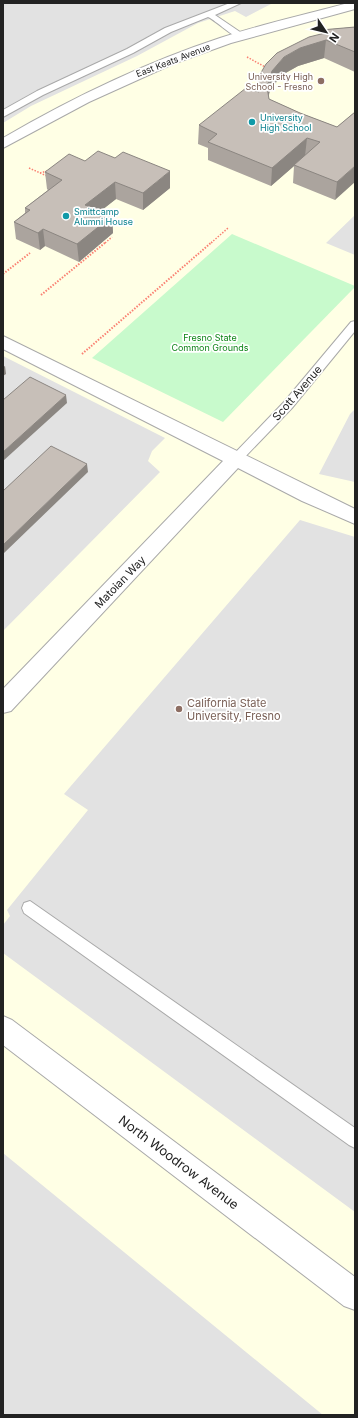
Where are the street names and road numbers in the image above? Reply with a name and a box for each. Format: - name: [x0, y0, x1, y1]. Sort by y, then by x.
- street label: East Keats Avenue: [134, 41, 212, 79]
- street label: Scott Avenue: [269, 363, 325, 423]
- street label: Matoian Way: [92, 553, 148, 611]
- street label: North Woodrow Avenue: [116, 1112, 242, 1212]

